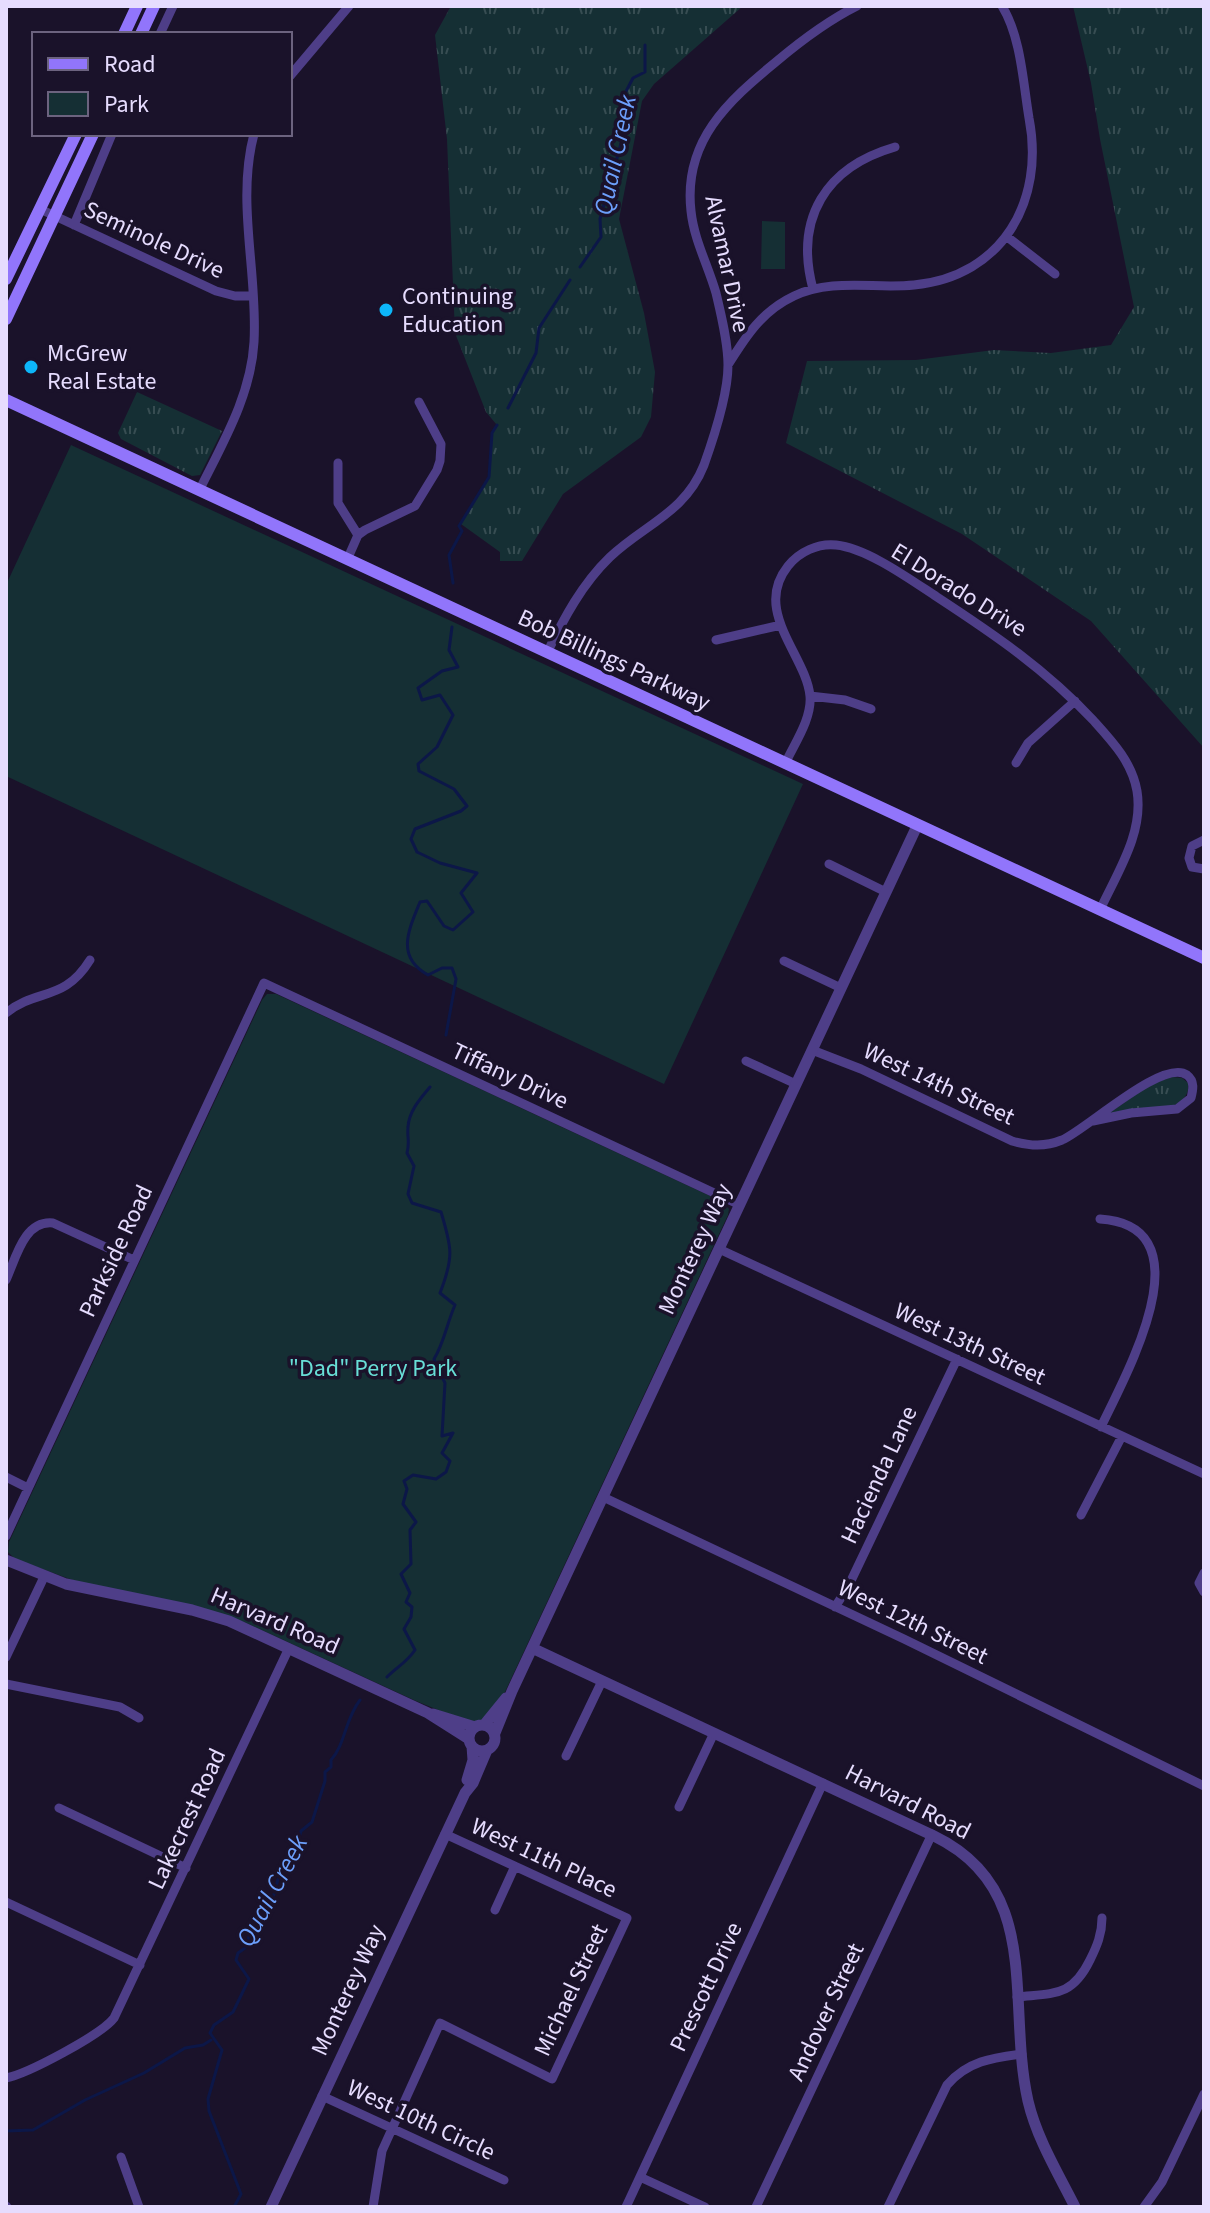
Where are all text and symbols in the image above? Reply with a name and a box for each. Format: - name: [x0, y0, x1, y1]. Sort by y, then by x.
- legend: [32, 32, 292, 136]
- text: Road: [104, 47, 156, 82]
- text: Park: [104, 87, 149, 122]
- water label: Quail Creek: [584, 91, 646, 219]
- street label: Seminole Drive: [78, 192, 230, 288]
- street label: Alvamar Drive: [695, 192, 759, 336]
- place label: Continuing Education: [402, 279, 513, 342]
- marker: Continuing Education: [377, 301, 395, 319]
- place label: McGrew Real Estate: [47, 336, 156, 399]
- marker: McGrew Real Estate: [22, 358, 40, 376]
- street label: El Dorado Drive: [884, 534, 1034, 646]
- street label: Bob Billings Parkway: [512, 600, 716, 720]
- street label: Tiffany Drive: [446, 1034, 574, 1118]
- street label: West 14th Street: [858, 1034, 1020, 1134]
- street label: Monterey Way: [649, 1178, 741, 1320]
- street label: Parkside Road: [70, 1179, 162, 1323]
- street label: West 13th Street: [889, 1294, 1051, 1394]
- park label: "Dad" Perry Park: [289, 1351, 457, 1386]
- street label: Hacienda Lane: [832, 1400, 926, 1550]
- street label: West 12th Street: [832, 1570, 994, 1674]
- street label: Harvard Road: [205, 1578, 345, 1664]
- street label: Lakecrest Road: [139, 1743, 235, 1895]
- street label: Harvard Road: [839, 1755, 977, 1849]
- street label: West 11th Place: [465, 1809, 623, 1907]
- water label: Quail Creek: [227, 1828, 317, 1954]
- street label: Prescott Drive: [661, 1917, 751, 2057]
- street label: Michael Street: [525, 1918, 617, 2062]
- street label: Monterey Way: [302, 1919, 394, 2061]
- street label: Andover Street: [779, 1937, 873, 2087]
- street label: West 10th Circle: [341, 2070, 501, 2170]

